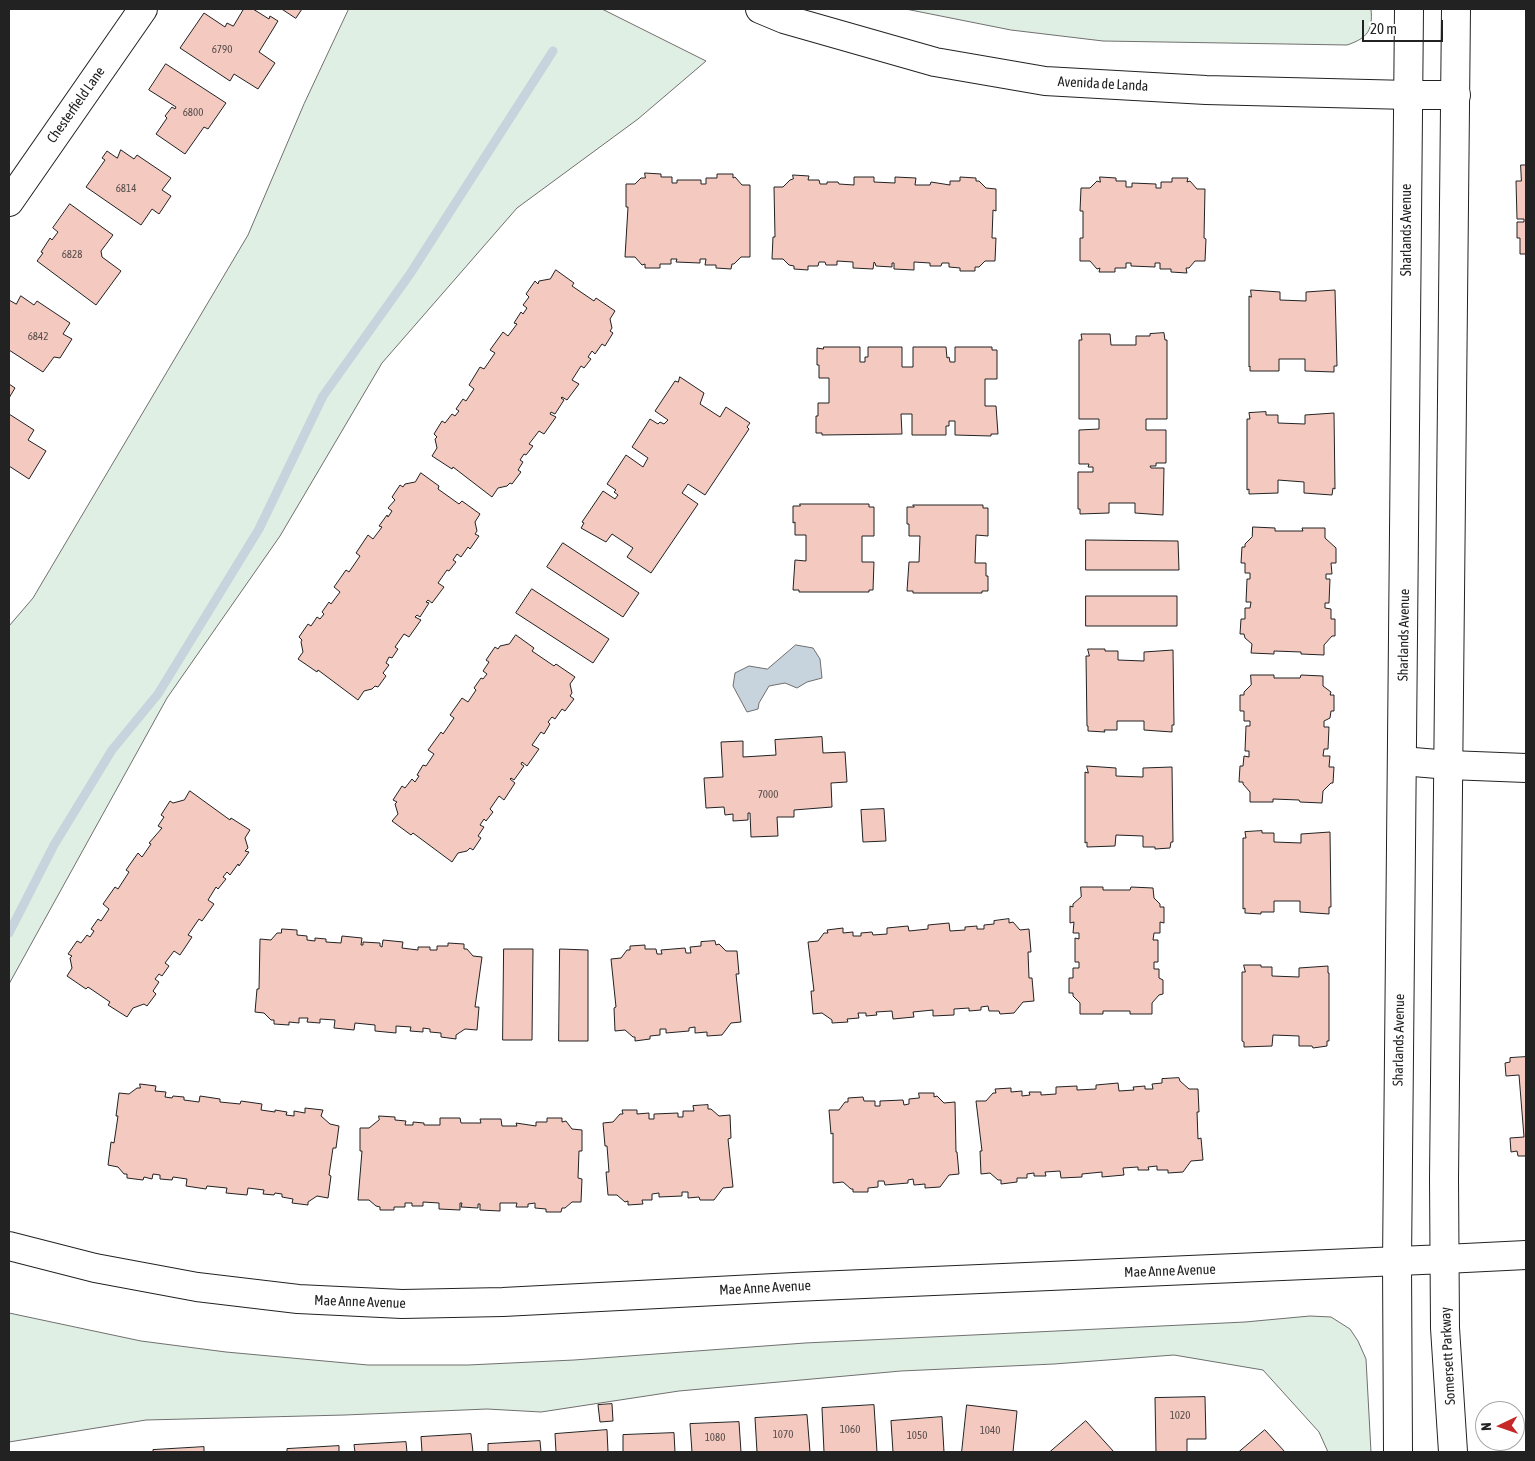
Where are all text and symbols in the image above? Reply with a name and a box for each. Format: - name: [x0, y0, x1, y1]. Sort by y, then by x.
- scale bar: [1365, 10, 1446, 42]
- text: 20 m: [1370, 20, 1397, 37]
- house number: 6790: [212, 43, 232, 57]
- street label: Chesterfield Lane: [44, 64, 108, 146]
- street label: Avenida de Landa: [1057, 73, 1149, 95]
- house number: 6800: [183, 106, 203, 120]
- house number: 6814: [116, 182, 136, 196]
- street label: Sharlands Avenue: [1399, 184, 1415, 276]
- house number: 6828: [62, 248, 82, 262]
- house number: 6842: [28, 330, 48, 344]
- street label: Sharlands Avenue: [1395, 589, 1413, 681]
- house number: 7000: [758, 788, 778, 802]
- street label: Sharlands Avenue: [1390, 994, 1408, 1086]
- street label: Mae Anne Avenue: [1124, 1261, 1216, 1281]
- street label: Mae Anne Avenue: [719, 1277, 811, 1299]
- street label: Mae Anne Avenue: [314, 1292, 406, 1312]
- street label: Somersett Parkway: [1437, 1307, 1459, 1405]
- north arrow: [1475, 1401, 1525, 1451]
- house number: 1020: [1170, 1409, 1190, 1423]
- text: N: [1478, 1422, 1494, 1431]
- house number: 1060: [840, 1423, 860, 1437]
- house number: 1040: [980, 1424, 1000, 1438]
- house number: 1070: [773, 1428, 793, 1442]
- house number: 1050: [907, 1429, 927, 1443]
- house number: 1080: [705, 1431, 725, 1445]

